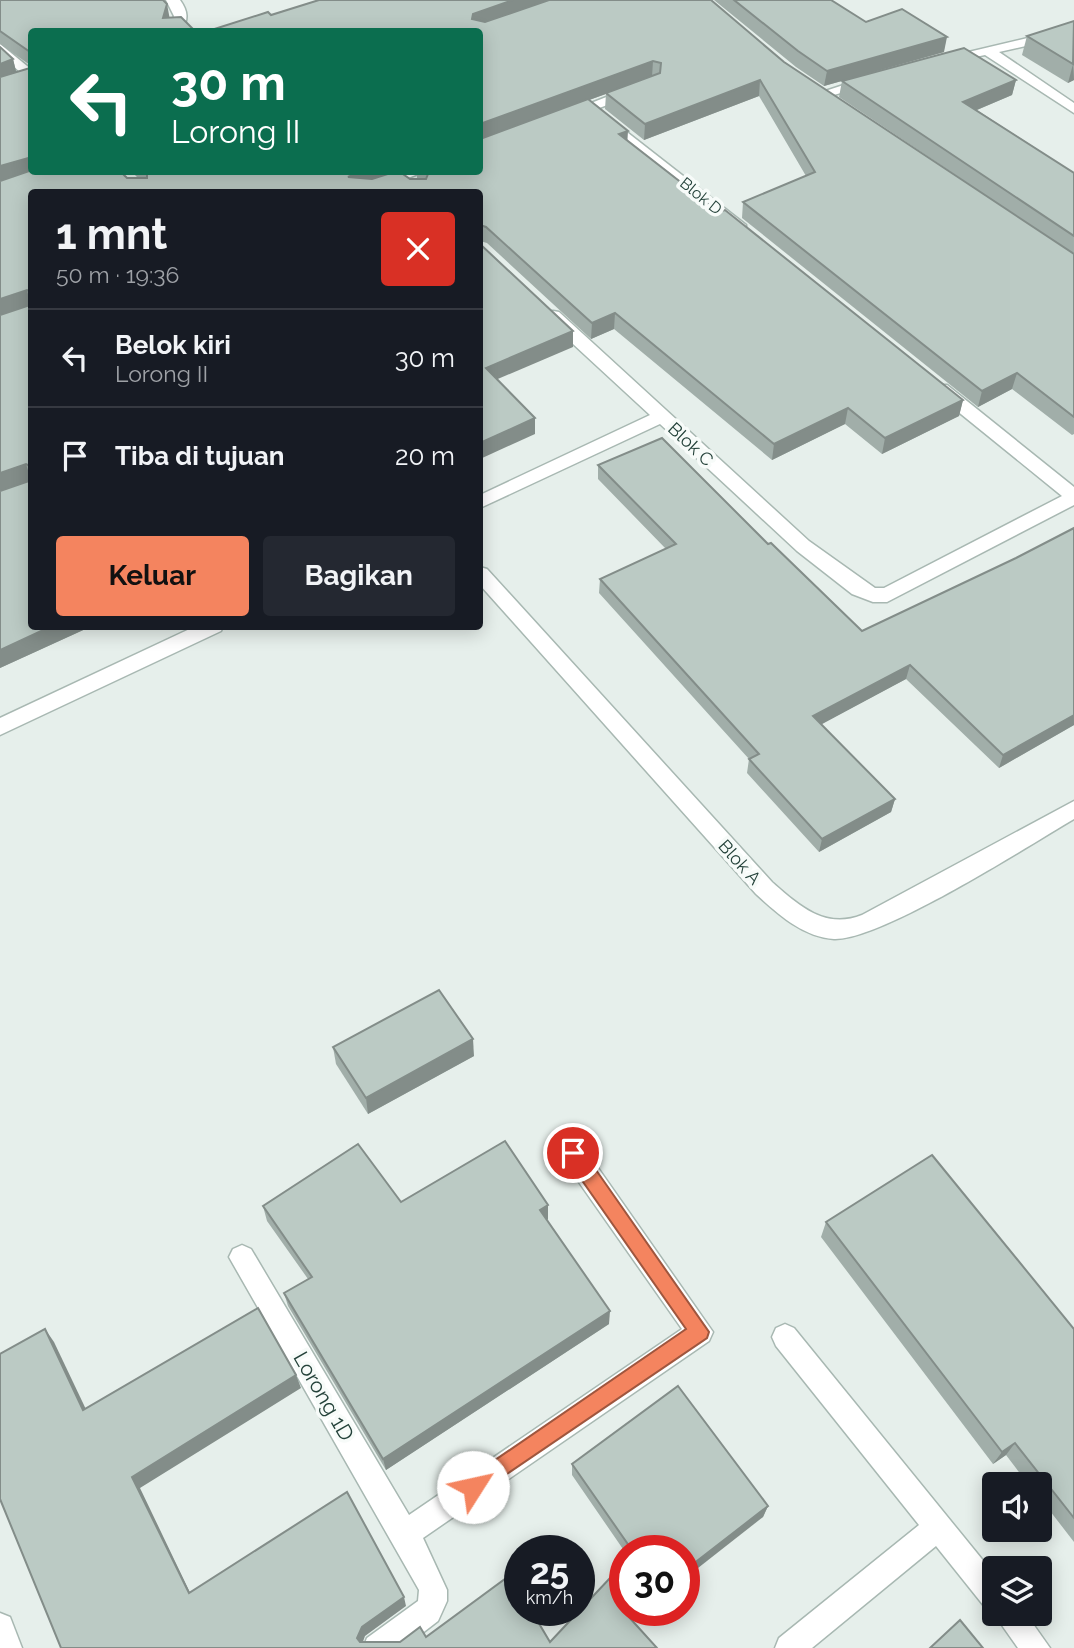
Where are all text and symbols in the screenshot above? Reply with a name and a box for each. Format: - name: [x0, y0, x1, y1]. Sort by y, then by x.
- text: 30 m: [171, 54, 286, 111]
- icon: left: [56, 56, 147, 147]
- text: Lorong II: [171, 113, 301, 150]
- street label: Blok D: [676, 173, 726, 219]
- text: 1 mnt: [56, 210, 167, 259]
- button: close: [381, 212, 455, 286]
- text: 50 m · 19:36: [56, 261, 180, 288]
- text: Belok kiri: [115, 330, 231, 360]
- icon: left: [56, 339, 94, 377]
- text: 30 m: [395, 343, 455, 373]
- text: Lorong II: [115, 360, 208, 387]
- street label: Blok C: [664, 418, 718, 470]
- icon: arrive: [56, 437, 94, 475]
- text: Tiba di tujuan: [115, 441, 285, 471]
- text: 20 m: [395, 441, 455, 471]
- button: Keluar: [56, 536, 249, 616]
- button: Bagikan: [263, 536, 455, 616]
- street label: Blok A: [714, 835, 766, 889]
- pin: [543, 1123, 603, 1183]
- icon: arrive: [554, 1134, 592, 1172]
- street label: Lorong 1D: [289, 1347, 359, 1445]
- position arrow: [436, 1450, 510, 1524]
- map controls: [982, 1472, 1052, 1626]
- button: sound: [982, 1472, 1052, 1542]
- speed limit sign: 30: [609, 1535, 700, 1626]
- text: 25: [530, 1551, 569, 1592]
- button: layers: [982, 1556, 1052, 1626]
- text: km/h: [526, 1587, 573, 1608]

